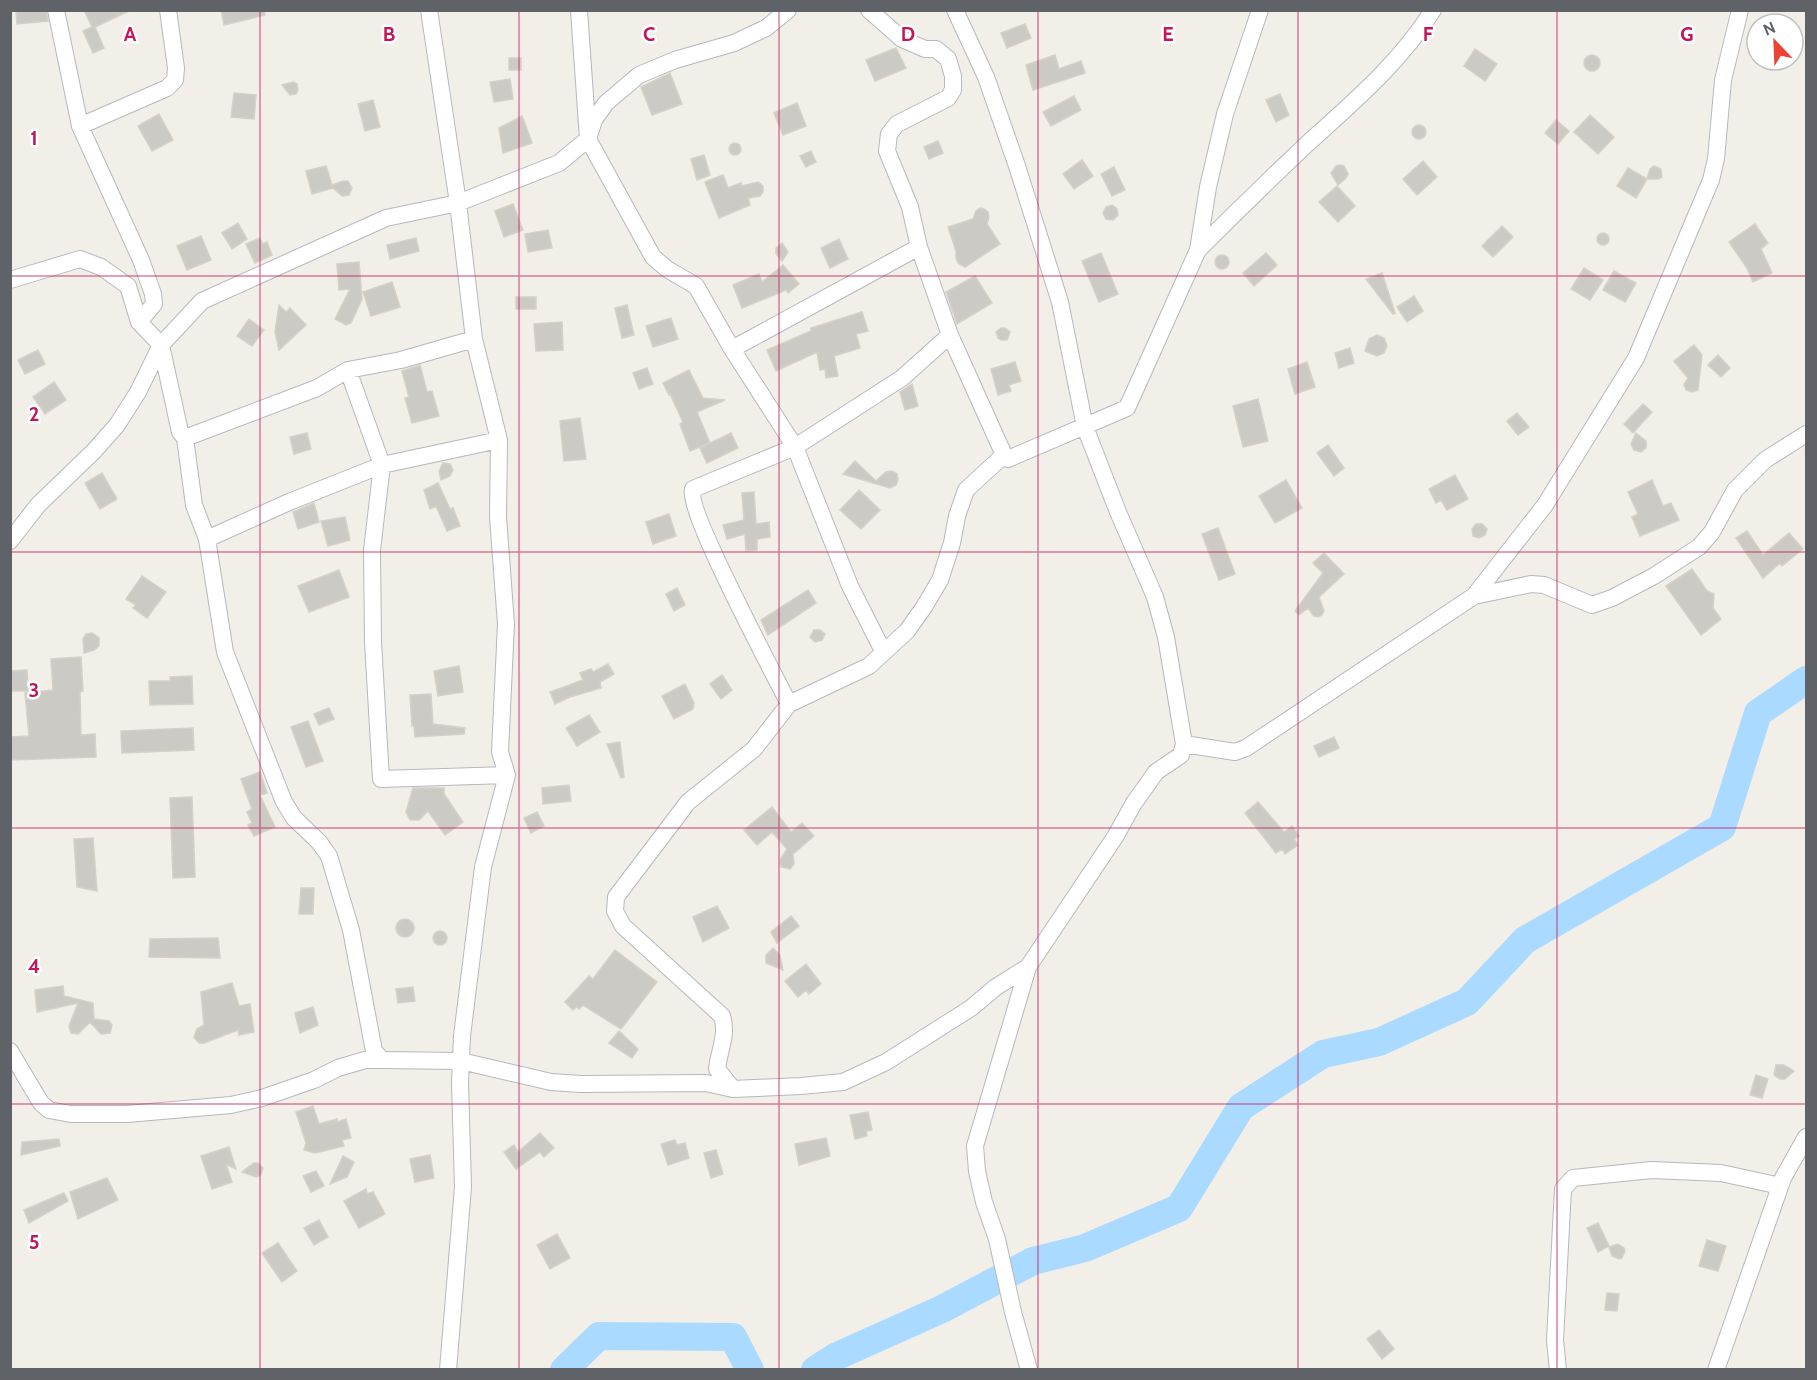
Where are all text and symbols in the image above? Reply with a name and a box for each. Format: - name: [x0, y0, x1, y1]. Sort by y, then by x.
- north arrow: [1745, 12, 1805, 72]
- text: N: [1760, 18, 1778, 40]
- text: A: [124, 22, 137, 46]
- text: B: [383, 22, 395, 46]
- text: C: [643, 22, 655, 46]
- text: D: [901, 22, 915, 46]
- text: E: [1162, 22, 1174, 46]
- text: F: [1423, 22, 1434, 46]
- text: G: [1680, 22, 1694, 46]
- text: 1: [30, 126, 38, 150]
- text: 2: [29, 402, 39, 426]
- text: 3: [29, 678, 39, 702]
- text: 4: [28, 954, 40, 978]
- text: 5: [29, 1230, 39, 1254]

